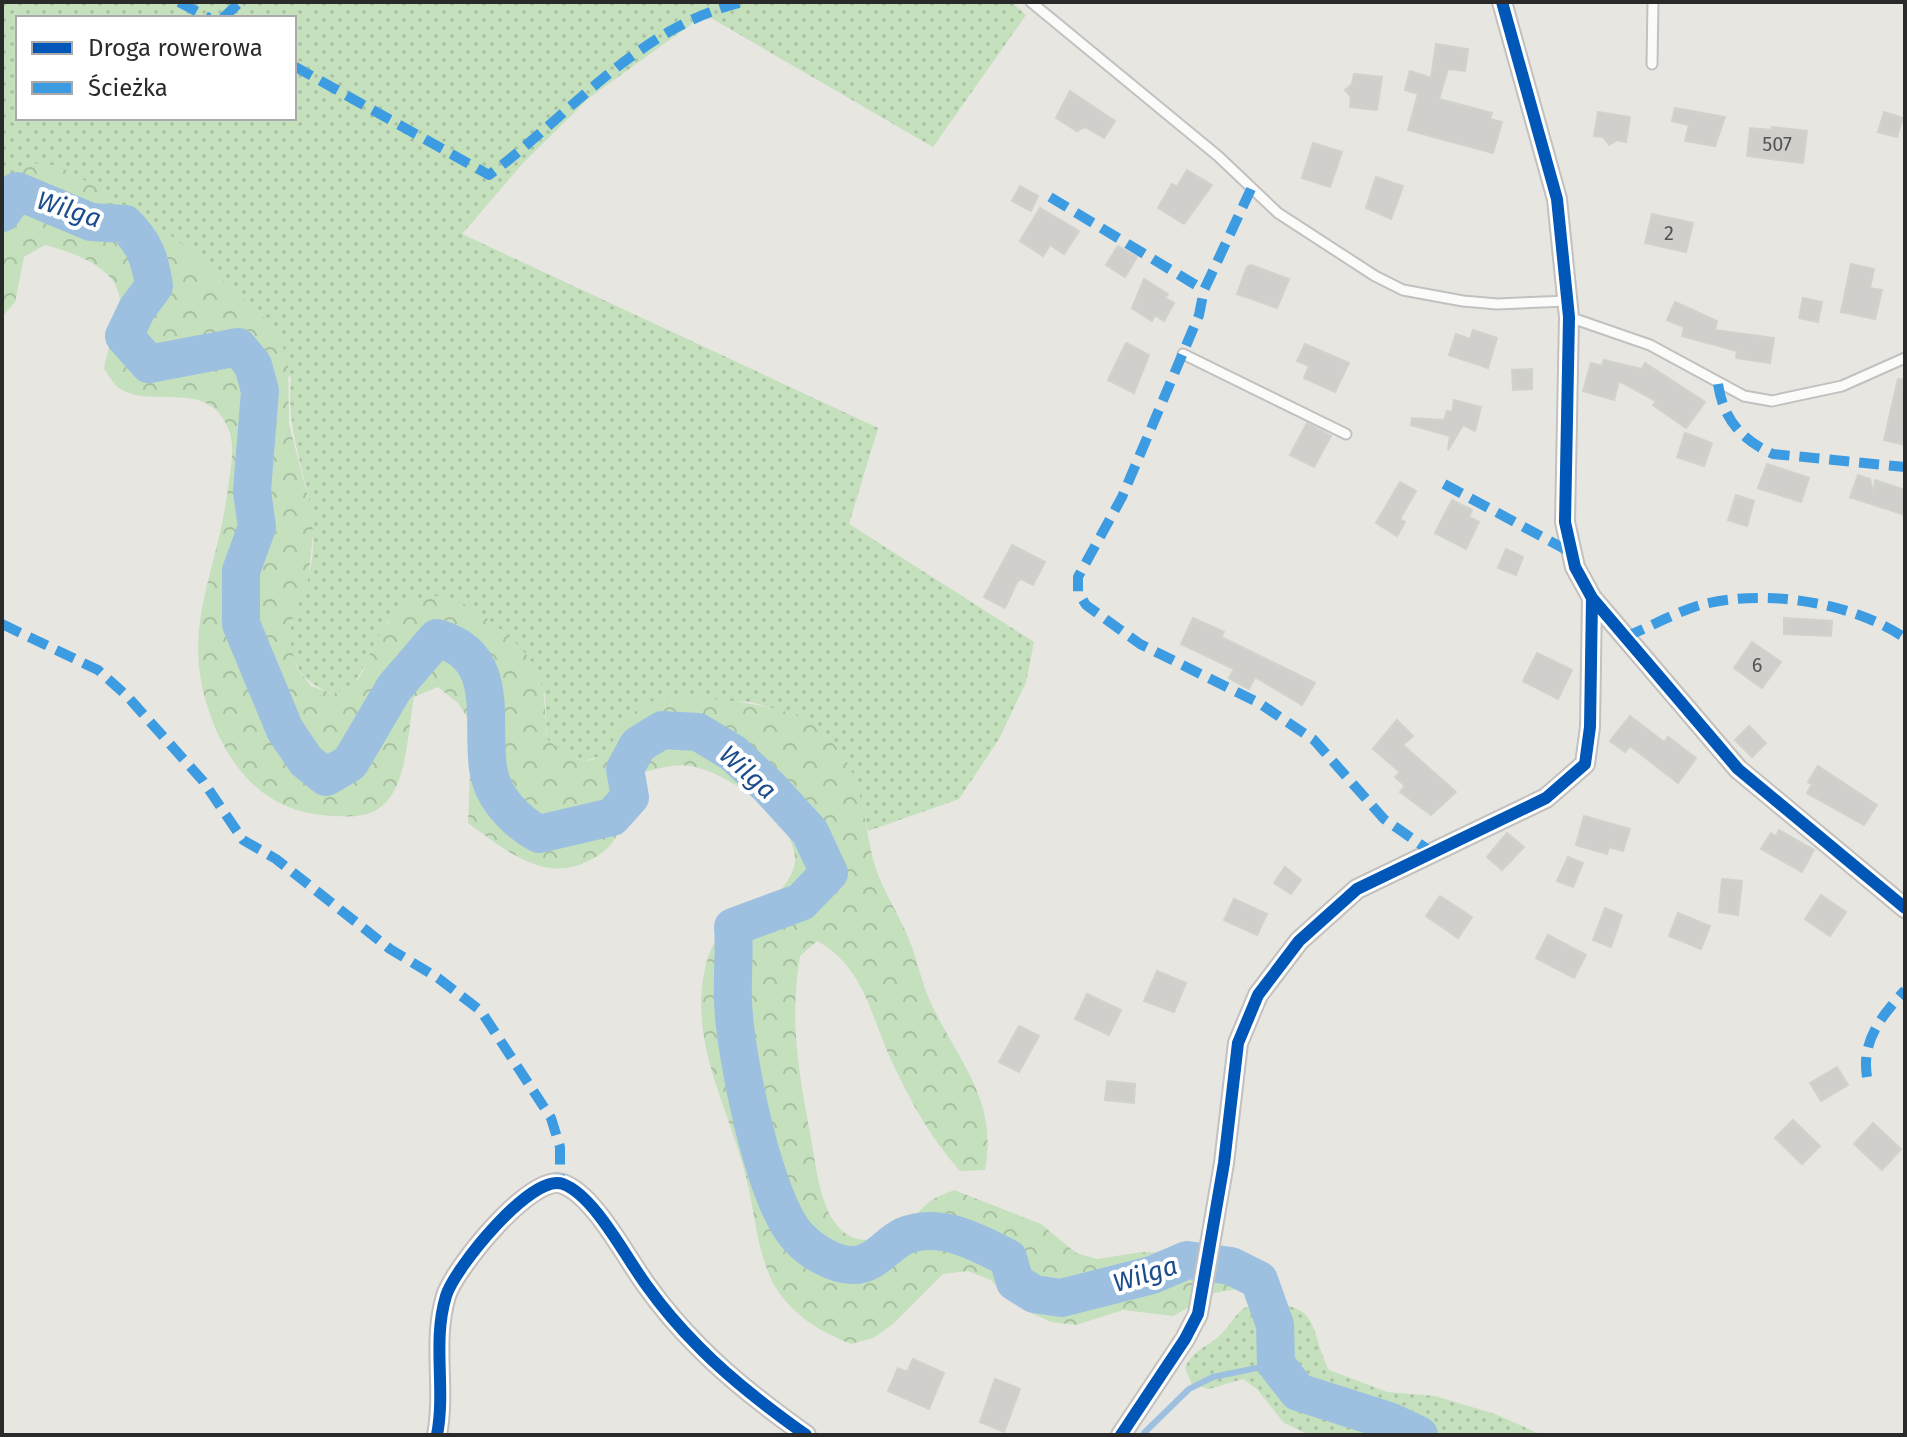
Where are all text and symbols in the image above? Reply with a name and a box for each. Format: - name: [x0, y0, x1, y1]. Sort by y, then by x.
- legend: [16, 16, 296, 120]
- text: Droga rowerowa: [88, 34, 263, 62]
- text: Ścieżka: [88, 73, 168, 102]
- house number: 507: [1762, 132, 1792, 156]
- water label: Wilga: [33, 185, 105, 234]
- house number: 2: [1664, 221, 1674, 245]
- house number: 6: [1752, 653, 1762, 677]
- water label: Wilga: [713, 739, 782, 806]
- water label: Wilga: [1109, 1250, 1181, 1299]

